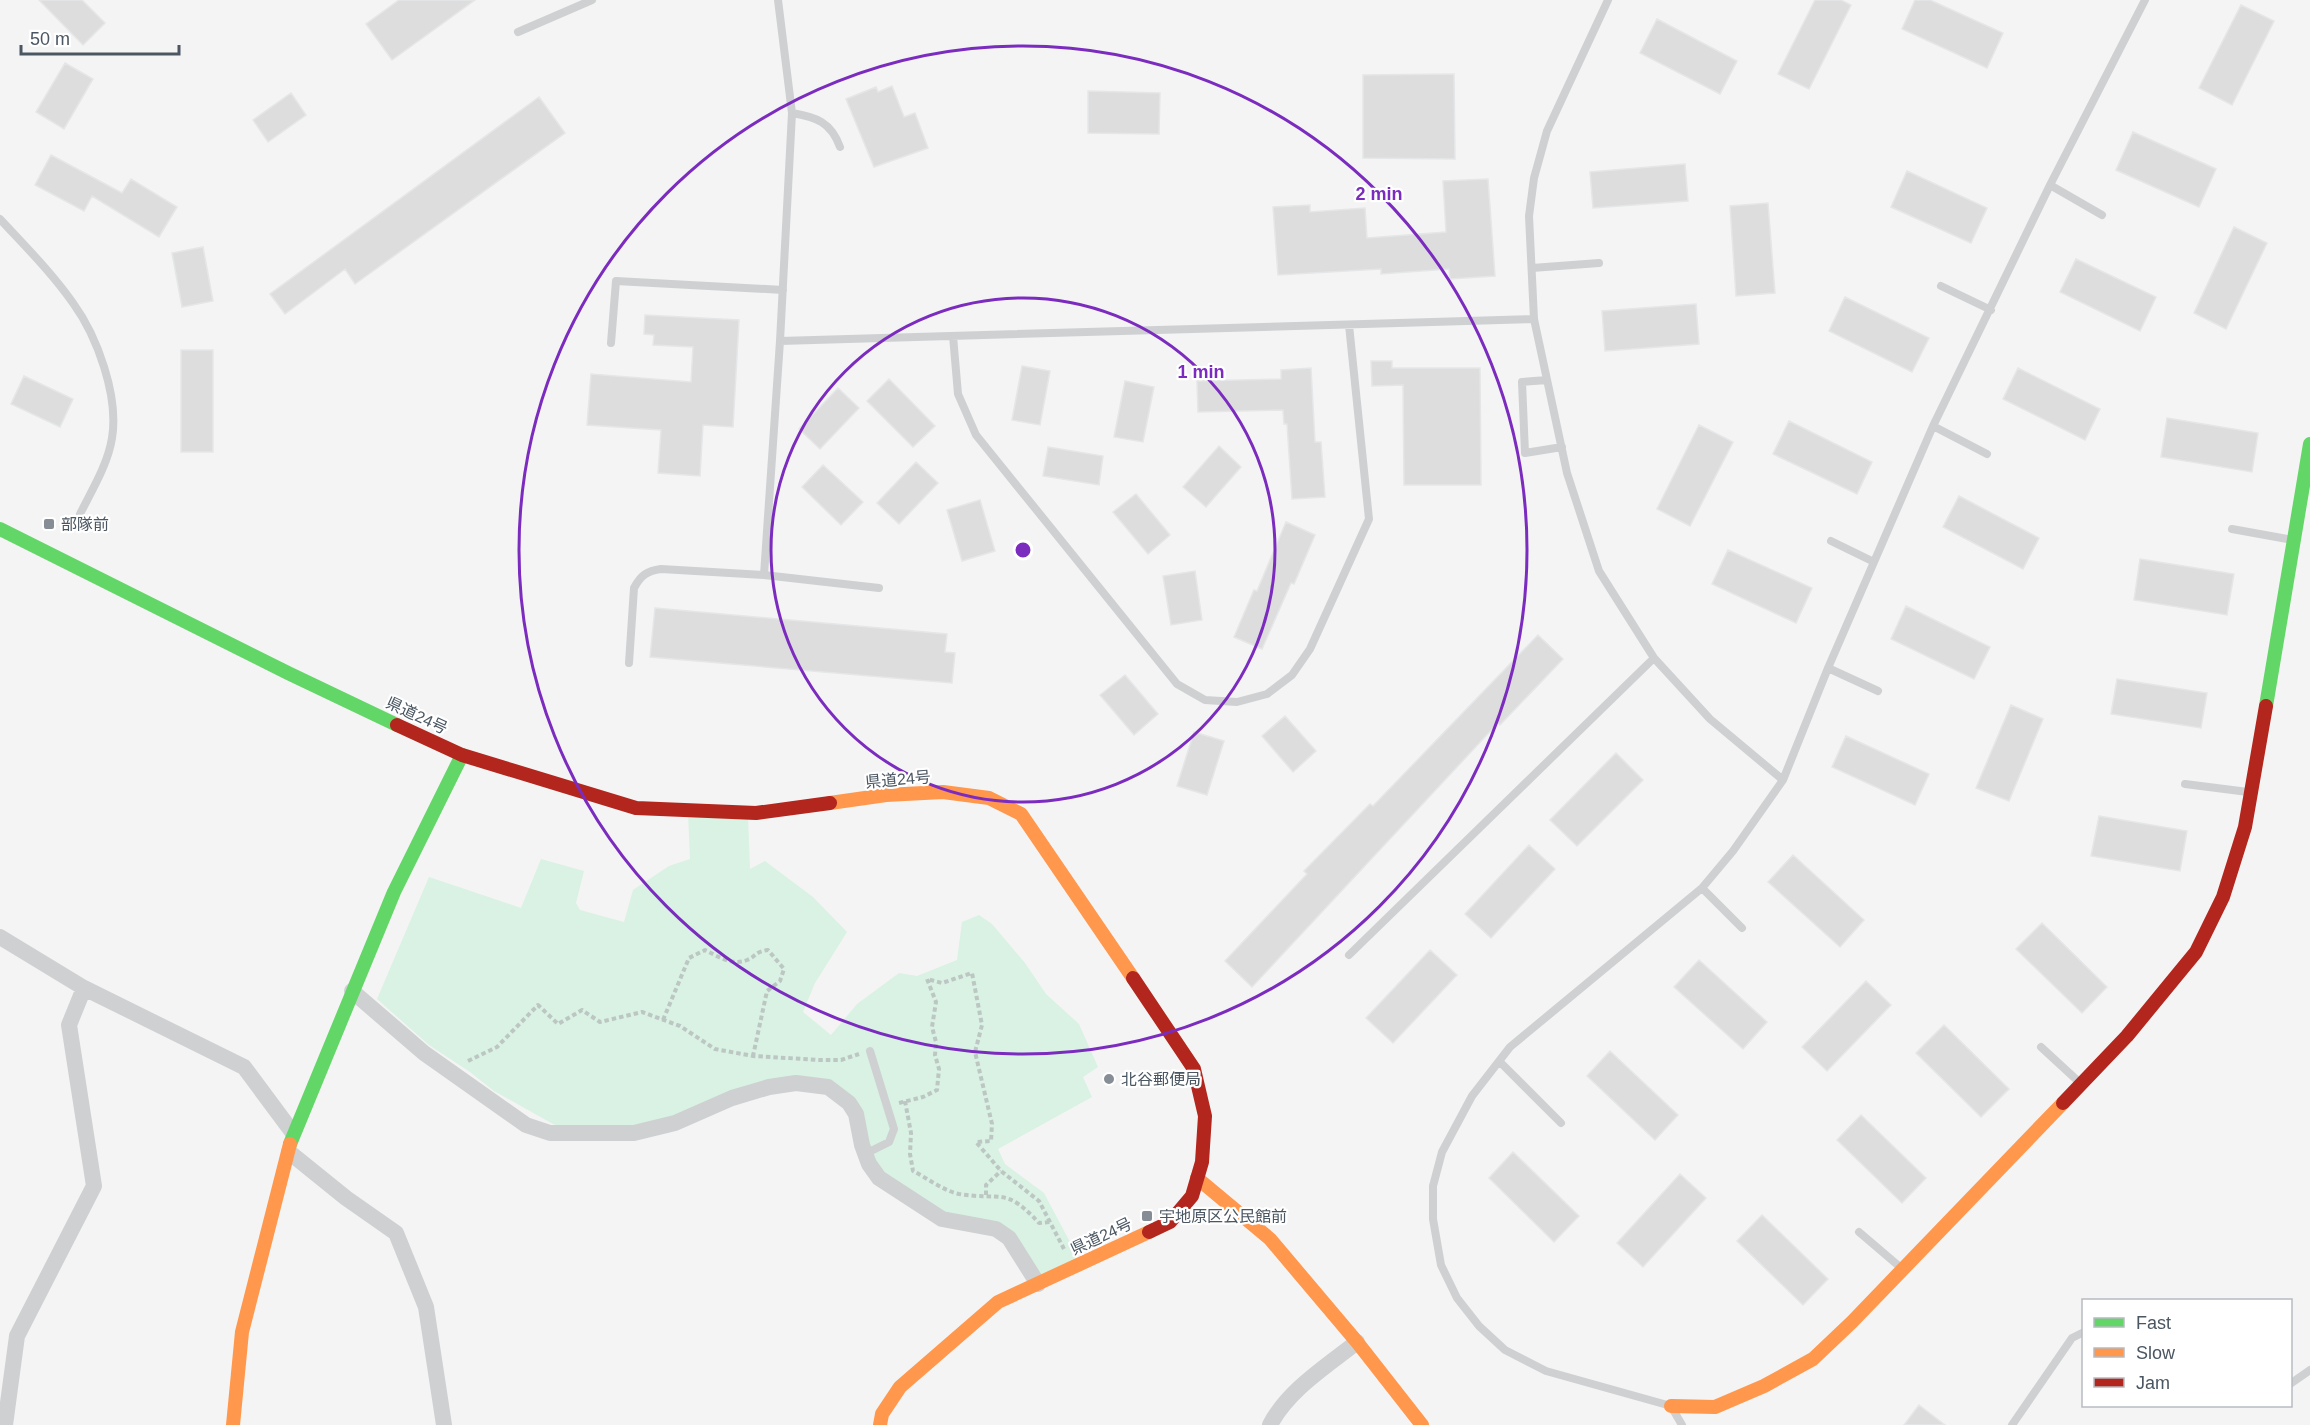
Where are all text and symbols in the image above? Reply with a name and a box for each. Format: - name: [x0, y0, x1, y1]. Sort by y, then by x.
- scale bar: [21, 18, 178, 56]
- text: 50 m: [30, 29, 70, 49]
- text: 2 min: [1355, 184, 1403, 204]
- text: 1 min: [1177, 362, 1225, 382]
- place label: 部隊前: [61, 516, 109, 533]
- marker: 部隊前: [42, 517, 56, 531]
- centre of rings: [1013, 540, 1033, 560]
- street label: 県道24号: [383, 694, 450, 737]
- street label: 県道24号: [865, 768, 932, 791]
- place label: 北谷郵便局: [1121, 1071, 1201, 1088]
- marker: 北谷郵便局: [1102, 1072, 1116, 1086]
- place label: 宇地原区公民館前: [1159, 1208, 1287, 1225]
- marker: 宇地原区公民館前: [1140, 1209, 1154, 1223]
- street label: 県道24号: [1068, 1215, 1135, 1258]
- legend: [2082, 1299, 2292, 1407]
- text: Fast: [2136, 1313, 2171, 1333]
- text: Slow: [2136, 1343, 2176, 1363]
- text: Jam: [2136, 1373, 2170, 1393]

